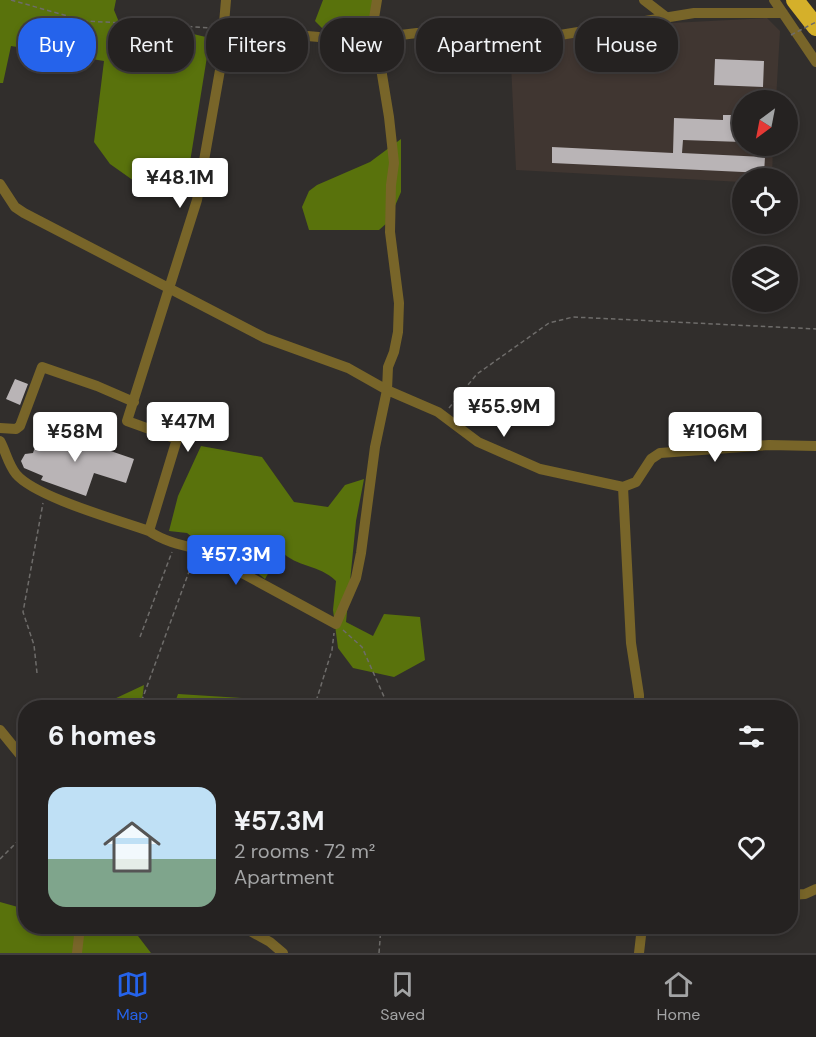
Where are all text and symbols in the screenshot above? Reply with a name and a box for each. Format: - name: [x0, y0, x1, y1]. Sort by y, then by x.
- chip: Buy: [18, 18, 96, 72]
- chip: Rent: [108, 18, 194, 72]
- chip: Filters: [206, 18, 308, 72]
- chip: New: [320, 18, 404, 72]
- chip: Apartment: [416, 18, 563, 72]
- chip: House: [575, 18, 678, 72]
- north arrow: [732, 90, 798, 156]
- map controls: [732, 90, 798, 312]
- pin: ¥48.1M: [131, 158, 229, 209]
- text: ¥48.1M: [146, 164, 214, 190]
- button: locate: [732, 168, 798, 234]
- button: layers: [732, 246, 798, 312]
- pin: ¥55.9M: [455, 387, 553, 438]
- text: ¥55.9M: [468, 393, 540, 419]
- pin: ¥47M: [152, 402, 224, 453]
- text: ¥47M: [161, 408, 215, 434]
- pin: ¥58M: [39, 412, 111, 463]
- pin: ¥106M: [673, 412, 757, 463]
- text: ¥58M: [47, 418, 103, 444]
- text: ¥106M: [683, 418, 747, 444]
- pin: ¥57.3M: [187, 535, 285, 586]
- text: ¥57.3M: [201, 541, 271, 567]
- text: 6 homes: [48, 719, 156, 753]
- icon: filters: [735, 720, 768, 753]
- text: ¥57.3M: [234, 804, 325, 838]
- icon: home: [96, 811, 168, 883]
- icon: heart: [735, 831, 768, 864]
- text: 2 rooms · 72 m²: [234, 838, 375, 864]
- text: Apartment: [234, 864, 334, 890]
- tab: Map: [116, 968, 149, 1025]
- tab: Saved: [380, 968, 425, 1025]
- tab: Home: [657, 968, 700, 1025]

